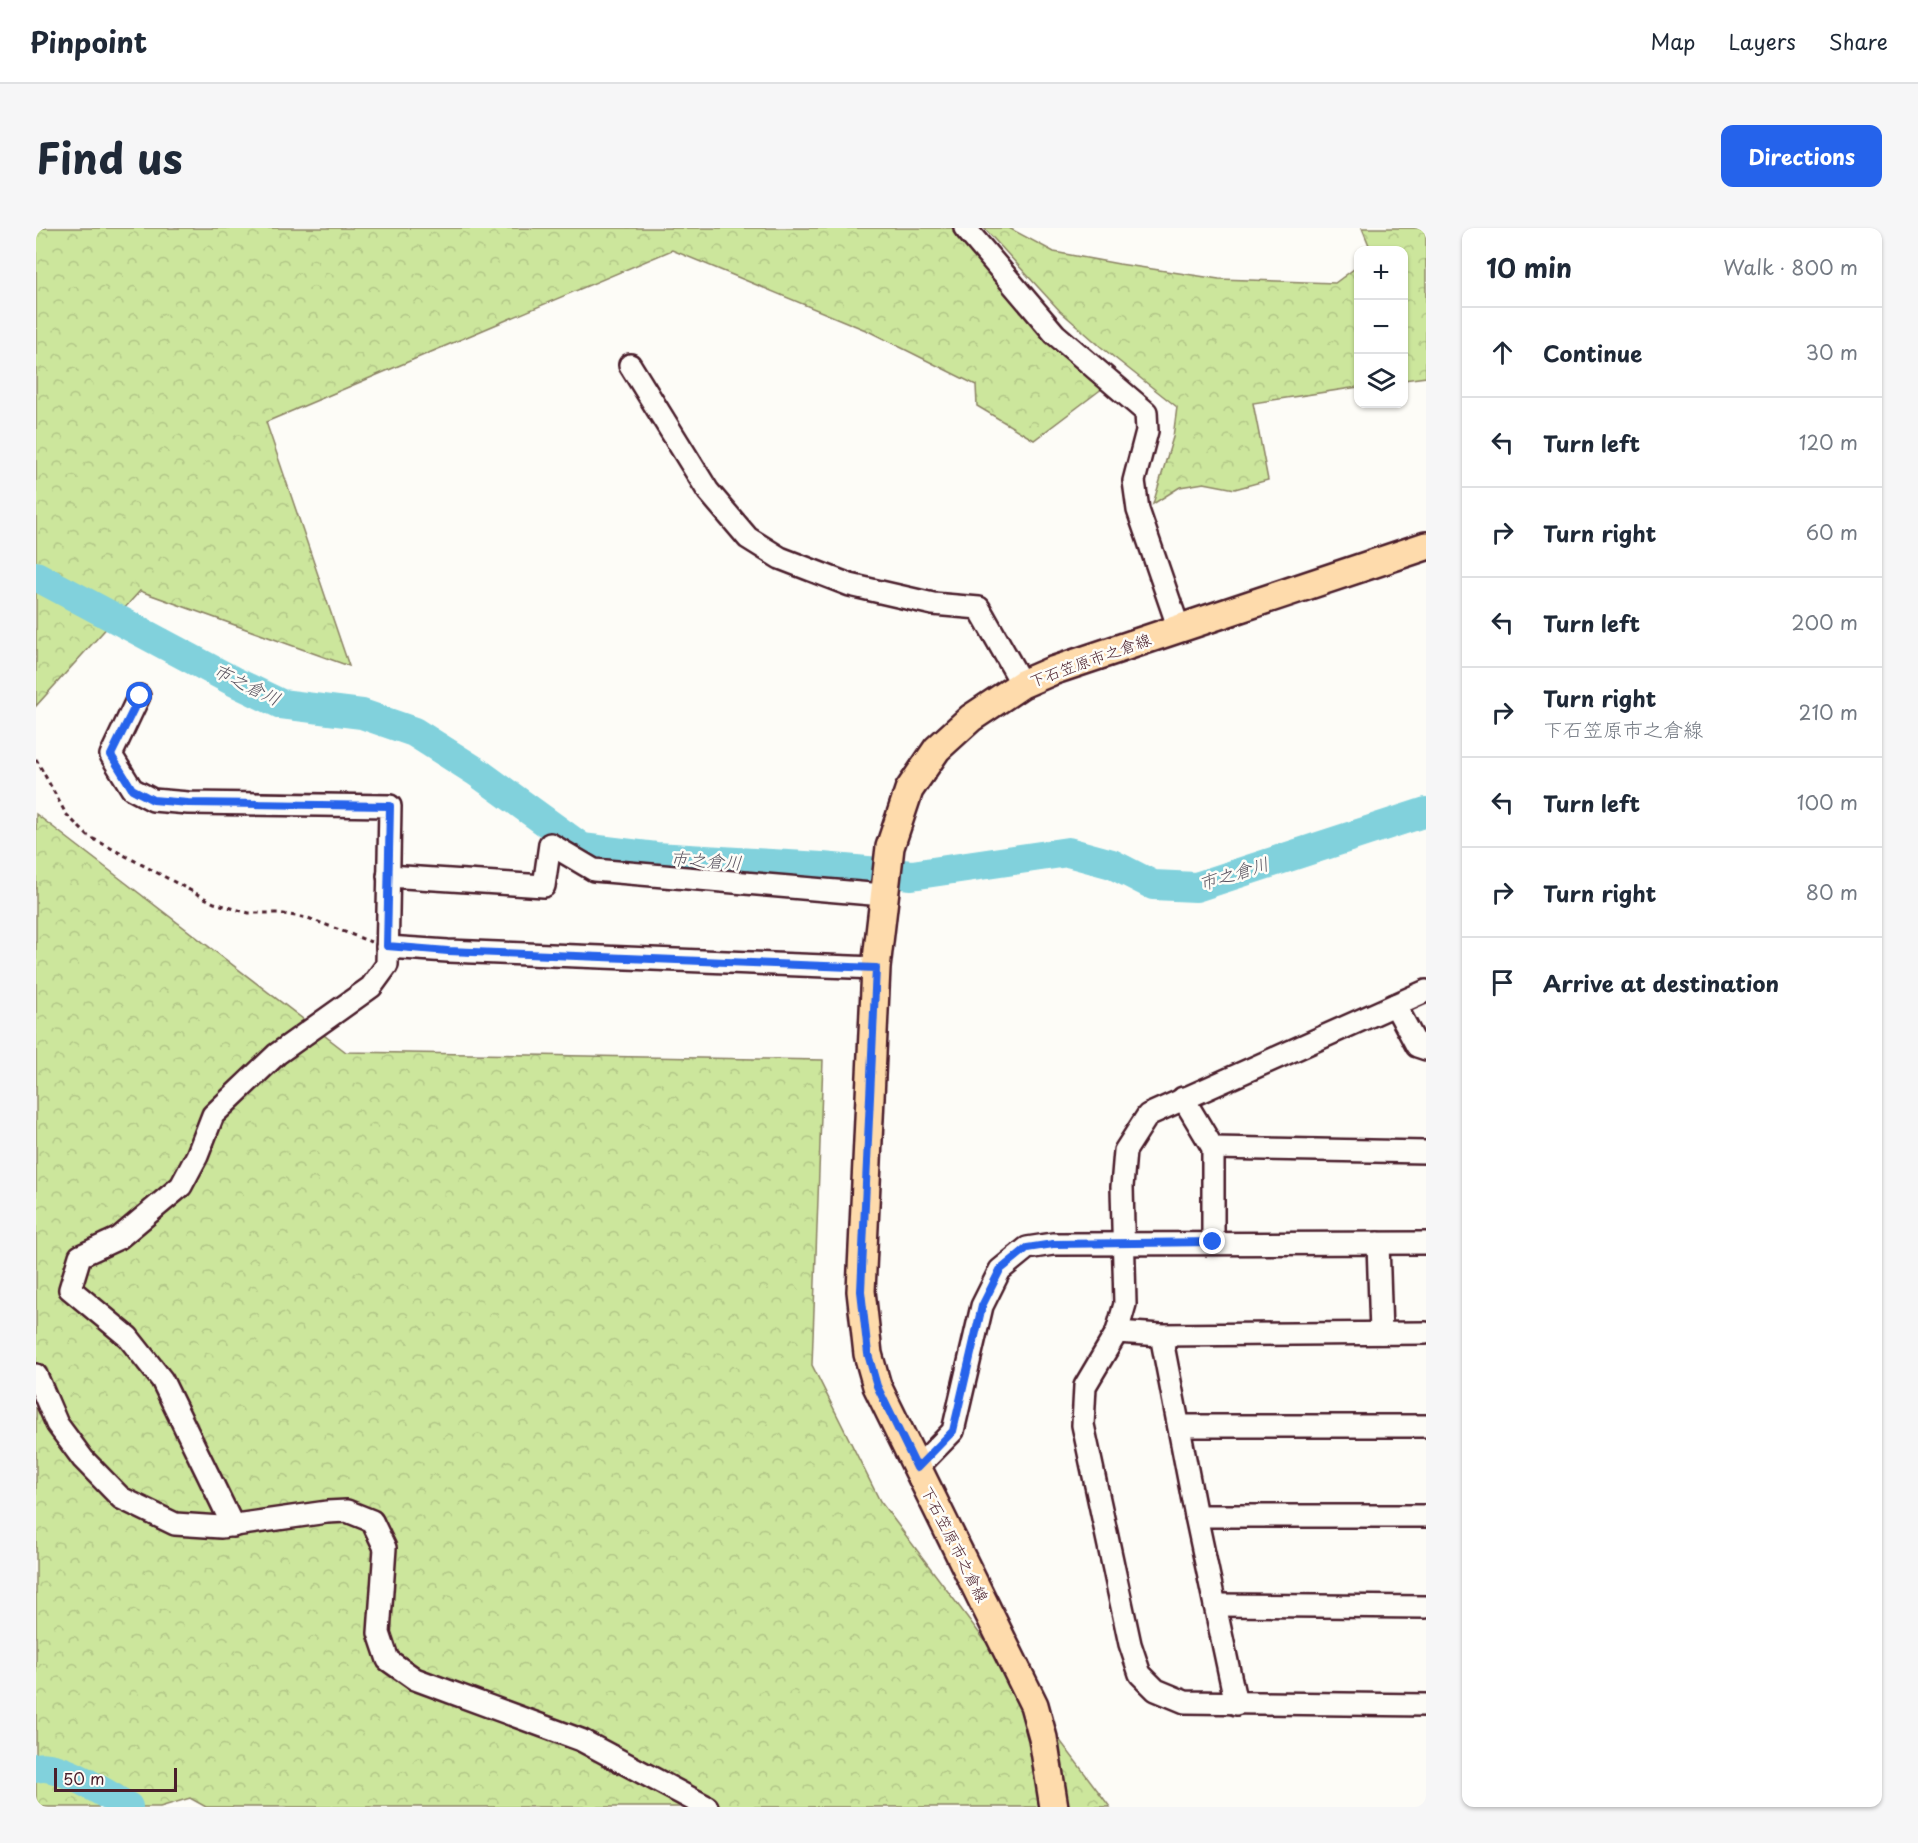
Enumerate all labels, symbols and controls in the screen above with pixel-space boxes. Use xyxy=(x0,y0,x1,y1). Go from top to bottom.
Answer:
text: Pinpoint xyxy=(30,20,147,63)
text: Map xyxy=(1651,25,1695,57)
text: Layers xyxy=(1728,25,1796,57)
text: Share xyxy=(1829,25,1888,57)
text: Find us xyxy=(36,125,183,188)
button: Directions xyxy=(1721,125,1882,187)
map controls xyxy=(1354,246,1408,408)
button: + xyxy=(1354,246,1408,300)
text: 10 min xyxy=(1486,248,1572,287)
text: Walk · 800 m xyxy=(1723,252,1858,282)
button: − xyxy=(1354,300,1408,354)
icon: ahead xyxy=(1486,336,1519,369)
text: Continue xyxy=(1543,336,1642,369)
text: 30 m xyxy=(1805,337,1858,367)
button: layers xyxy=(1354,354,1408,408)
icon: left xyxy=(1486,426,1519,459)
text: Turn left xyxy=(1543,426,1640,459)
text: 120 m xyxy=(1799,427,1858,457)
icon: right xyxy=(1486,516,1519,549)
text: Turn right xyxy=(1543,516,1656,549)
text: 60 m xyxy=(1806,517,1858,547)
icon: left xyxy=(1486,606,1519,639)
text: Turn left xyxy=(1543,606,1640,639)
text: 200 m xyxy=(1791,607,1858,637)
street label: 下石笠原市之倉線 xyxy=(1025,626,1154,692)
water label: 市之倉川 xyxy=(209,656,286,712)
text: Turn right xyxy=(1543,681,1656,714)
route start xyxy=(126,682,152,708)
icon: right xyxy=(1486,696,1519,729)
text: 210 m xyxy=(1799,697,1858,727)
text: 下石笠原市之倉線 xyxy=(1543,714,1703,744)
icon: left xyxy=(1486,786,1519,819)
text: Turn left xyxy=(1543,786,1640,819)
text: 100 m xyxy=(1797,787,1858,817)
water label: 市之倉川 xyxy=(669,844,743,875)
water label: 市之倉川 xyxy=(1195,849,1272,896)
icon: right xyxy=(1486,876,1519,909)
text: Turn right xyxy=(1543,876,1656,909)
text: 80 m xyxy=(1806,877,1858,907)
icon: arrive xyxy=(1486,966,1519,999)
text: Arrive at destination xyxy=(1543,966,1779,999)
route end xyxy=(1199,1228,1225,1254)
street label: 下石笠原市之倉線 xyxy=(916,1481,996,1606)
scale bar xyxy=(54,1765,177,1792)
text: 50 m xyxy=(63,1766,104,1790)

